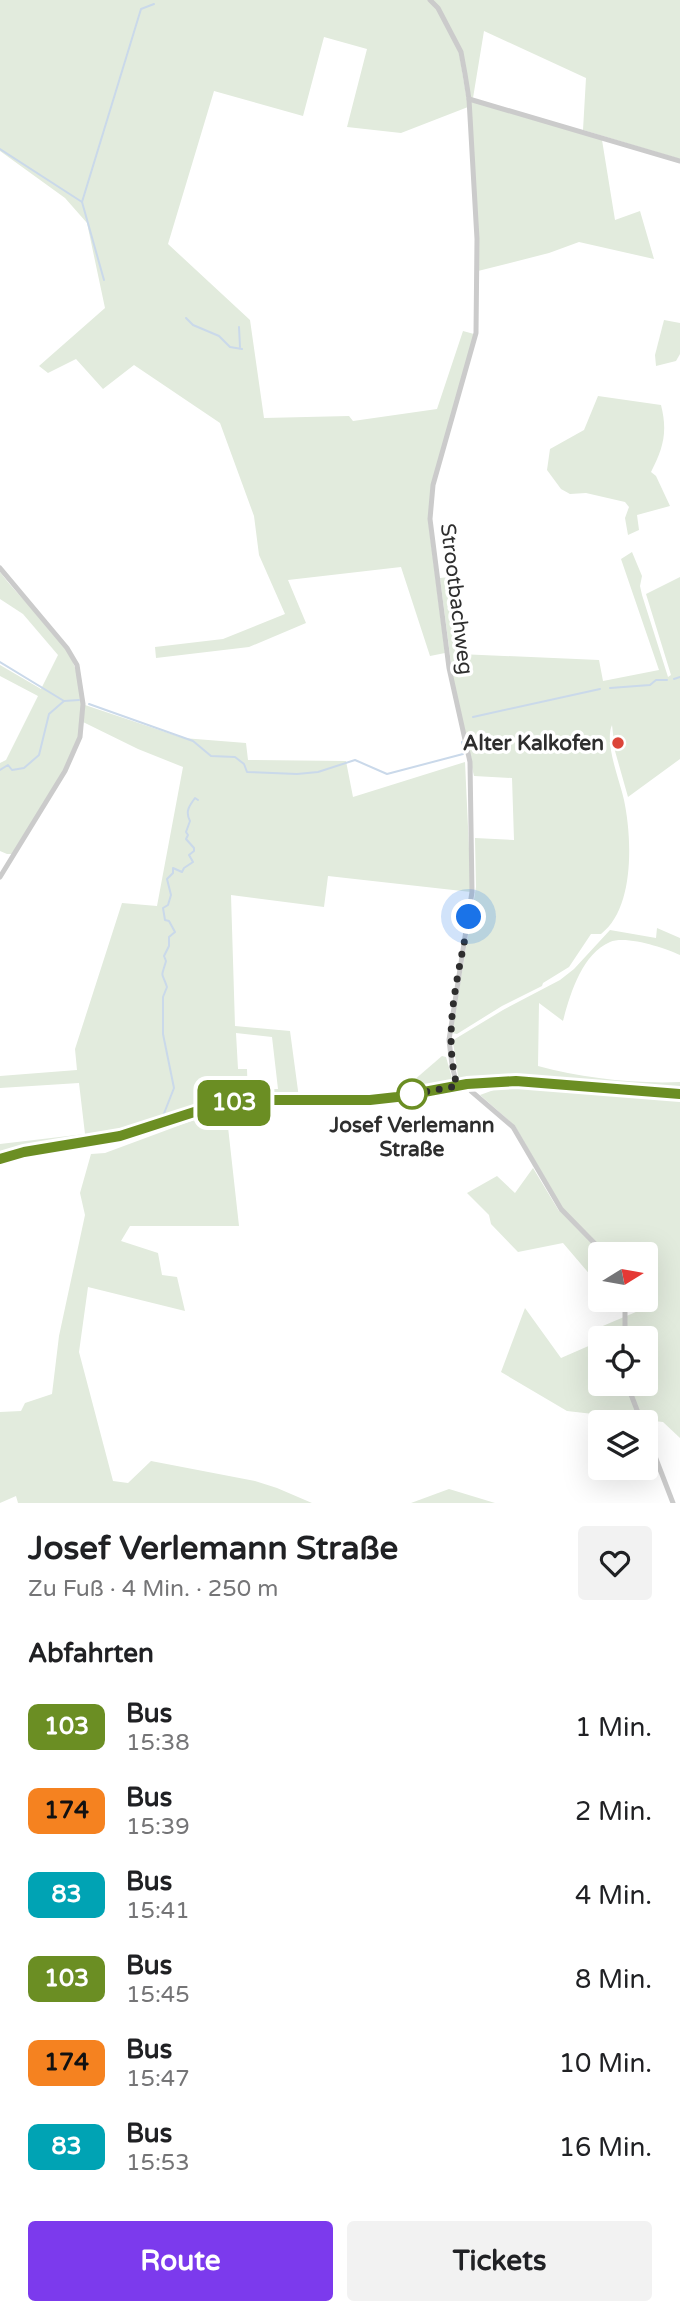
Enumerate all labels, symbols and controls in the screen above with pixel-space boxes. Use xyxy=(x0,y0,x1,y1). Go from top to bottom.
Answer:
street label: Strootbachweg xyxy=(435,522,478,676)
place label: Alter Kalkofen xyxy=(463,731,604,756)
marker: Alter Kalkofen xyxy=(610,735,626,751)
your location xyxy=(451,899,486,934)
marker: Josef Verlemann Straße xyxy=(397,1079,427,1109)
line badge: 103 xyxy=(194,1080,274,1126)
text: 103 xyxy=(211,1088,257,1117)
place label: Josef Verlemann Straße xyxy=(328,1113,495,1162)
north arrow xyxy=(588,1242,658,1312)
map controls xyxy=(588,1242,658,1480)
button: locate xyxy=(588,1326,658,1396)
button: layers xyxy=(588,1410,658,1480)
button: heart xyxy=(578,1526,652,1600)
text: Josef Verlemann Straße xyxy=(28,1529,398,1568)
text: Zu Fuß · 4 Min. · 250 m xyxy=(28,1575,278,1603)
text: Abfahrten xyxy=(28,1638,154,1669)
text: Bus xyxy=(126,1698,172,1729)
text: 103 xyxy=(44,1712,89,1741)
text: 1 Min. xyxy=(575,1712,652,1743)
text: 15:38 xyxy=(126,1729,190,1757)
text: Bus xyxy=(126,1782,172,1813)
text: 174 xyxy=(44,1796,89,1825)
text: 2 Min. xyxy=(575,1796,652,1827)
text: 15:39 xyxy=(126,1813,190,1841)
text: Bus xyxy=(126,1866,172,1897)
text: 83 xyxy=(51,1880,82,1909)
text: 4 Min. xyxy=(575,1880,652,1911)
text: 15:41 xyxy=(126,1897,190,1925)
text: Bus xyxy=(126,1950,172,1981)
text: 103 xyxy=(44,1964,89,1993)
text: 8 Min. xyxy=(575,1964,652,1995)
text: 15:45 xyxy=(126,1981,190,2009)
text: Bus xyxy=(126,2034,172,2065)
text: 174 xyxy=(44,2048,89,2077)
text: 10 Min. xyxy=(559,2048,652,2079)
text: 15:47 xyxy=(126,2065,190,2093)
text: Bus xyxy=(126,2118,172,2149)
text: 83 xyxy=(51,2132,82,2161)
text: 16 Min. xyxy=(559,2132,652,2163)
text: 15:53 xyxy=(126,2149,190,2177)
button: Route xyxy=(28,2221,333,2301)
button: Tickets xyxy=(347,2221,652,2301)

